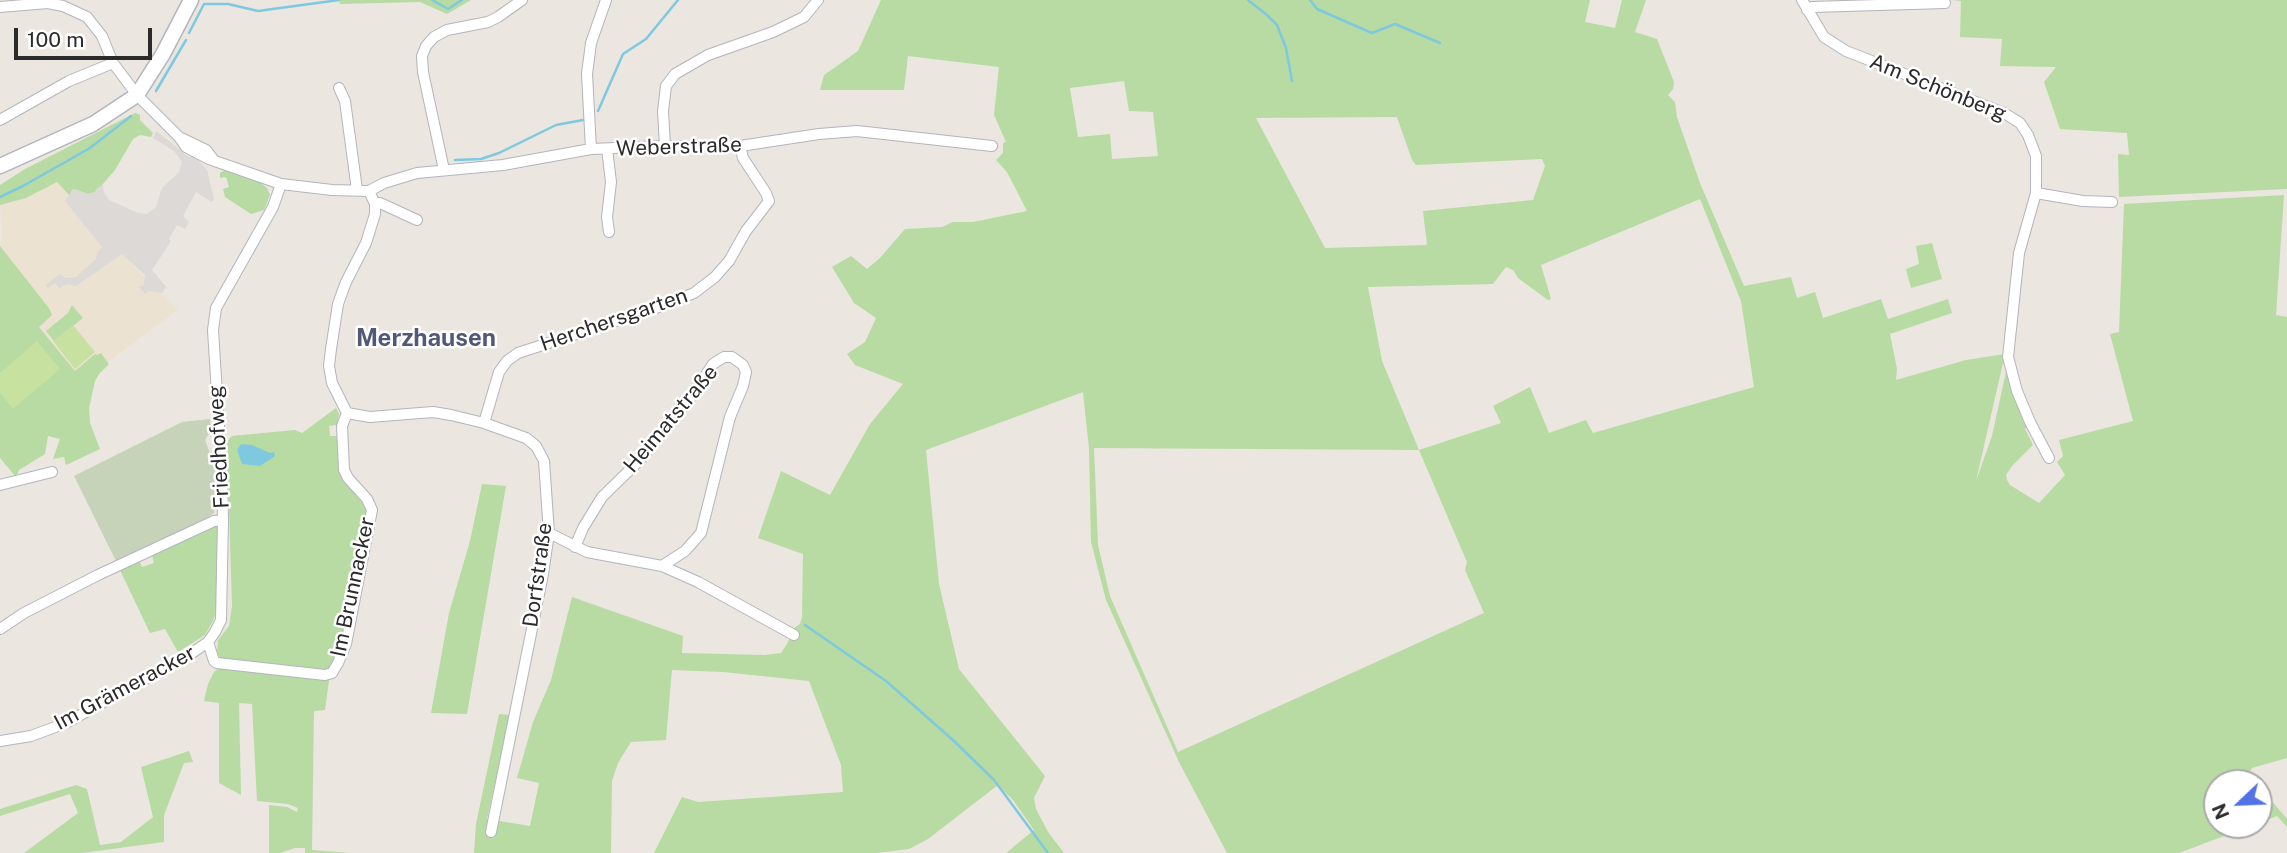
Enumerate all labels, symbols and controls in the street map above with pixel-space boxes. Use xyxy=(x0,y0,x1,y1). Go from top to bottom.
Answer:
scale bar xyxy=(18,14,156,58)
text: 100 m xyxy=(27,27,84,52)
street label: Am Schönberg xyxy=(1866,49,2010,127)
street label: Weberstraße xyxy=(616,132,742,162)
street label: Herchersgarten xyxy=(537,283,691,357)
district label: Merzhausen xyxy=(356,325,496,353)
street label: Heimatstraße xyxy=(619,360,723,478)
street label: Friedhofweg xyxy=(203,385,235,509)
street label: Im Brunnacker xyxy=(326,515,380,659)
street label: Dorfstraße xyxy=(518,521,558,629)
street label: Im Grämeracker xyxy=(50,640,200,736)
north arrow xyxy=(2203,769,2273,839)
text: N xyxy=(2207,800,2234,823)

